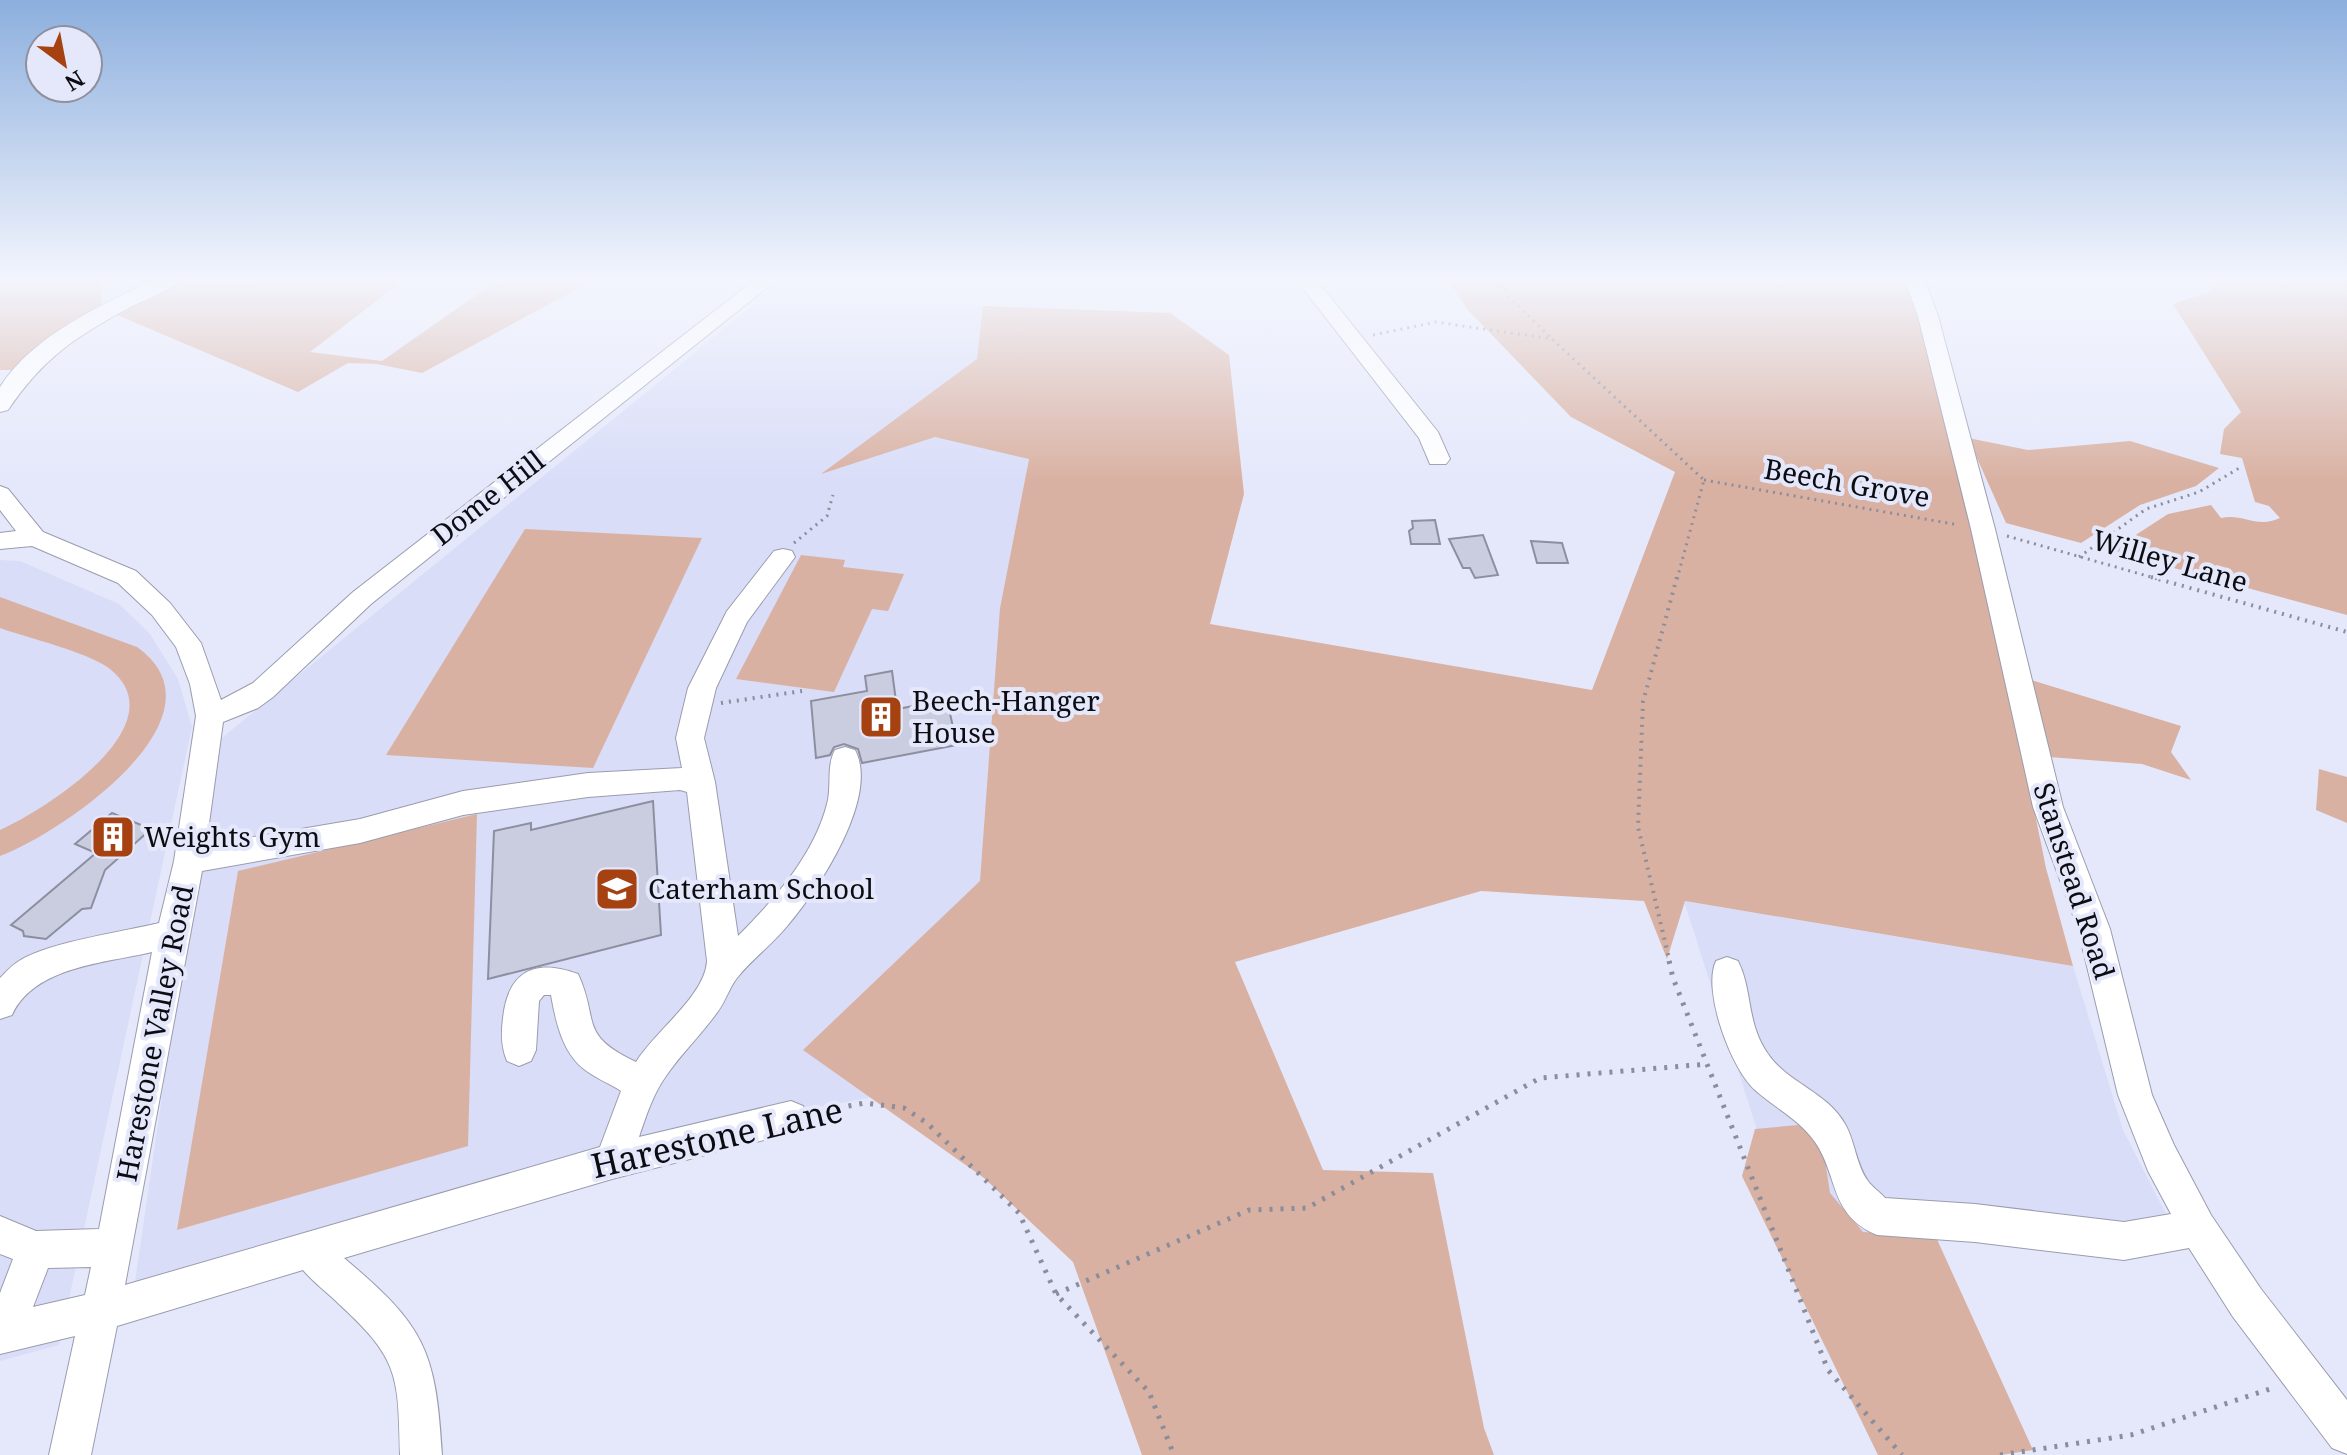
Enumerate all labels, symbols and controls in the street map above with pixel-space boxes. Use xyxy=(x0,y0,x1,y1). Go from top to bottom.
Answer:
north arrow xyxy=(24,24,104,104)
text: N xyxy=(60,64,90,99)
street label: Dome Hill xyxy=(423,441,552,553)
street label: Beech Grove xyxy=(1761,449,1933,515)
street label: Willey Lane xyxy=(2088,520,2252,600)
place label: Beech-Hanger House xyxy=(912,681,1100,751)
building icon: Beech-Hanger House xyxy=(857,693,905,741)
street label: Stanstead Road xyxy=(2025,778,2125,984)
building icon: Weights Gym xyxy=(89,813,137,861)
place label: Weights Gym xyxy=(144,817,320,855)
school or university icon: Caterham School xyxy=(593,865,641,913)
place label: Caterham School xyxy=(648,869,874,907)
street label: Harestone Valley Road xyxy=(107,881,201,1184)
street label: Harestone Lane xyxy=(587,1086,847,1188)

